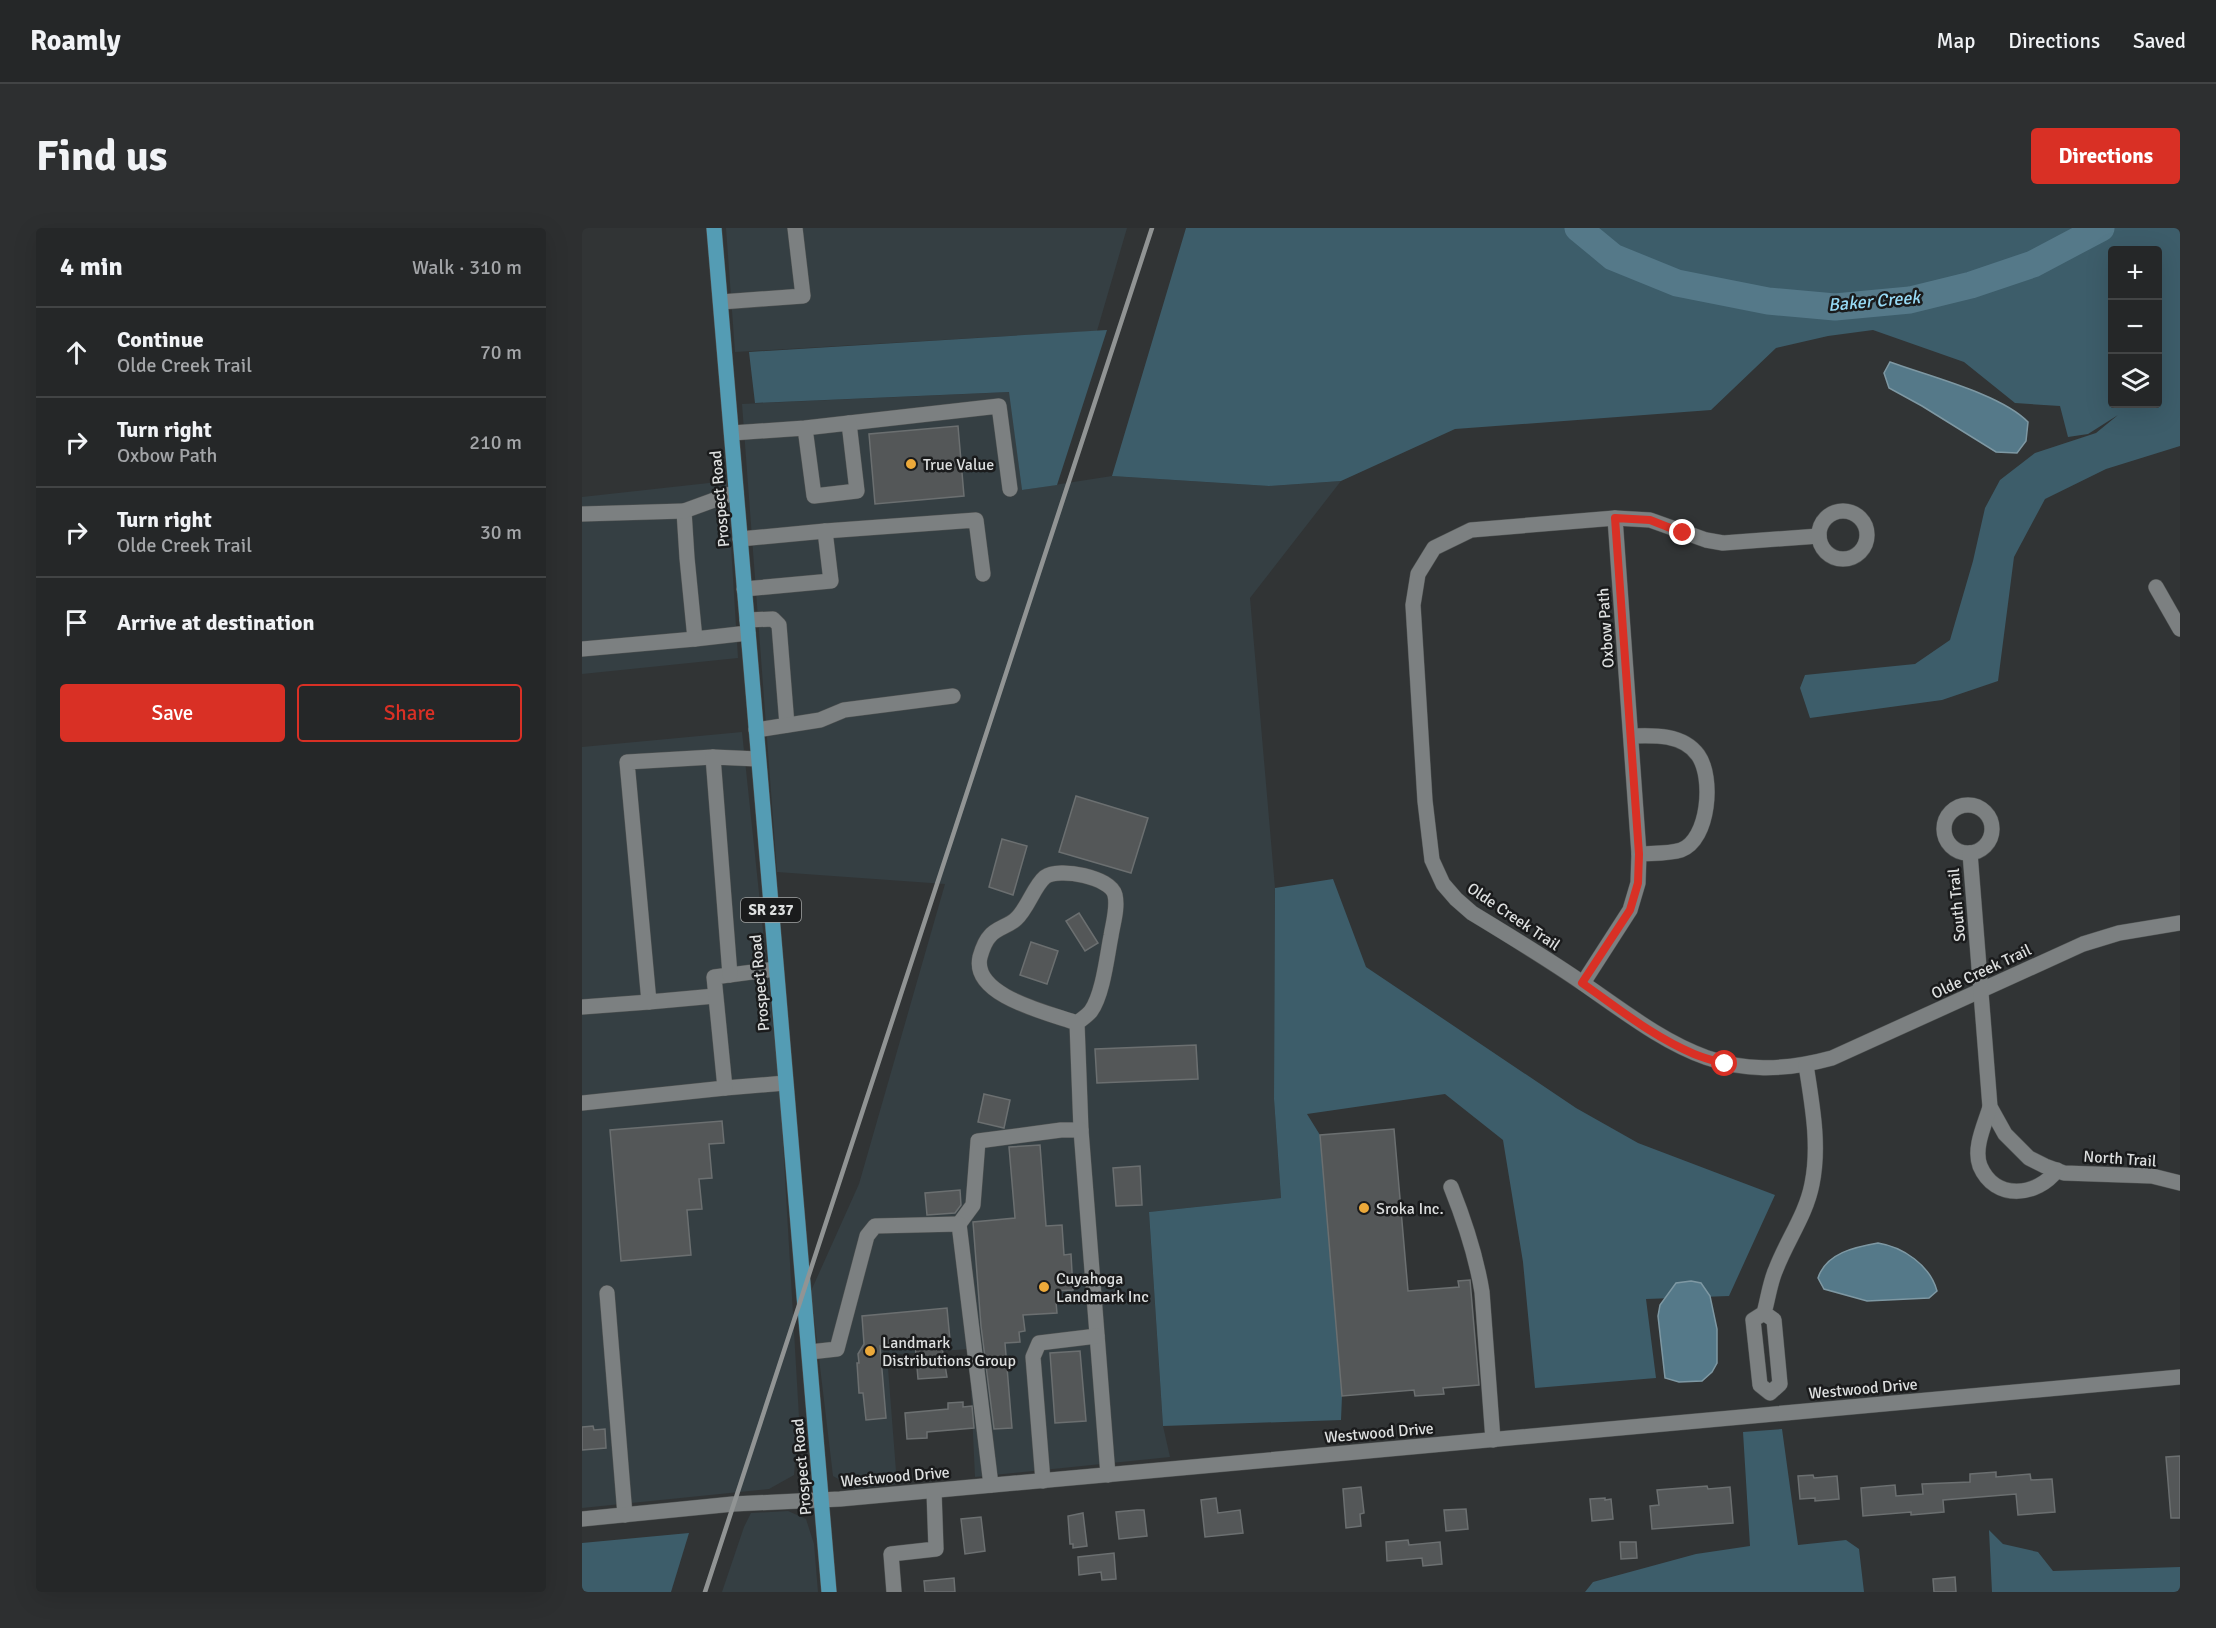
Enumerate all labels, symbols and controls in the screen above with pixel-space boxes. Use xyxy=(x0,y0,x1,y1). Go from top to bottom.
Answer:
text: Roamly xyxy=(30,24,121,58)
text: Map xyxy=(1937,28,1975,54)
text: Directions xyxy=(2008,28,2100,54)
text: Saved xyxy=(2133,28,2186,54)
button: Directions xyxy=(2031,128,2180,184)
text: Find us xyxy=(36,131,167,182)
map controls xyxy=(2108,246,2162,408)
button: + xyxy=(2108,246,2162,300)
text: 4 min xyxy=(60,251,123,283)
text: Walk · 310 m xyxy=(412,255,522,280)
water label: Baker Creek xyxy=(1827,286,1923,316)
button: − xyxy=(2108,300,2162,354)
text: Continue xyxy=(117,326,204,353)
icon: ahead xyxy=(60,336,93,369)
text: 70 m xyxy=(480,340,522,365)
text: Olde Creek Trail xyxy=(117,353,252,378)
button: layers xyxy=(2108,354,2162,408)
text: Turn right xyxy=(117,416,212,443)
icon: right xyxy=(60,426,93,459)
text: 210 m xyxy=(469,430,522,455)
text: Oxbow Path xyxy=(117,443,217,468)
street label: Prospect Road xyxy=(706,450,734,548)
place label: True Value xyxy=(923,455,994,475)
marker: True Value xyxy=(904,457,918,471)
text: Turn right xyxy=(117,506,212,533)
icon: right xyxy=(60,516,93,549)
route end xyxy=(1669,519,1695,545)
text: 30 m xyxy=(480,520,522,545)
text: Olde Creek Trail xyxy=(117,533,252,558)
street label: Oxbow Path xyxy=(1593,587,1619,669)
icon: arrive xyxy=(60,606,93,639)
text: Arrive at destination xyxy=(117,609,314,636)
button: Save xyxy=(60,684,285,742)
button: Share xyxy=(297,684,522,742)
street label: South Trail xyxy=(1944,867,1970,943)
street label: Olde Creek Trail xyxy=(1463,878,1564,955)
road number: SR 237 xyxy=(741,898,801,922)
street label: Prospect Road xyxy=(746,934,774,1032)
street label: Olde Creek Trail xyxy=(1928,940,2035,1004)
route start xyxy=(1711,1050,1737,1076)
street label: North Trail xyxy=(2083,1146,2157,1172)
place label: Sroka Inc. xyxy=(1376,1199,1444,1219)
marker: Sroka Inc. xyxy=(1357,1201,1371,1215)
place label: Cuyahoga Landmark Inc xyxy=(1056,1269,1149,1307)
marker: Cuyahoga Landmark Inc xyxy=(1037,1280,1051,1294)
place label: Landmark Distributions Group xyxy=(882,1333,1016,1371)
marker: Landmark Distributions Group xyxy=(863,1344,877,1358)
street label: Westwood Drive xyxy=(1808,1374,1918,1404)
street label: Prospect Road xyxy=(788,1418,816,1516)
street label: Westwood Drive xyxy=(1324,1418,1434,1448)
street label: Westwood Drive xyxy=(840,1462,950,1492)

